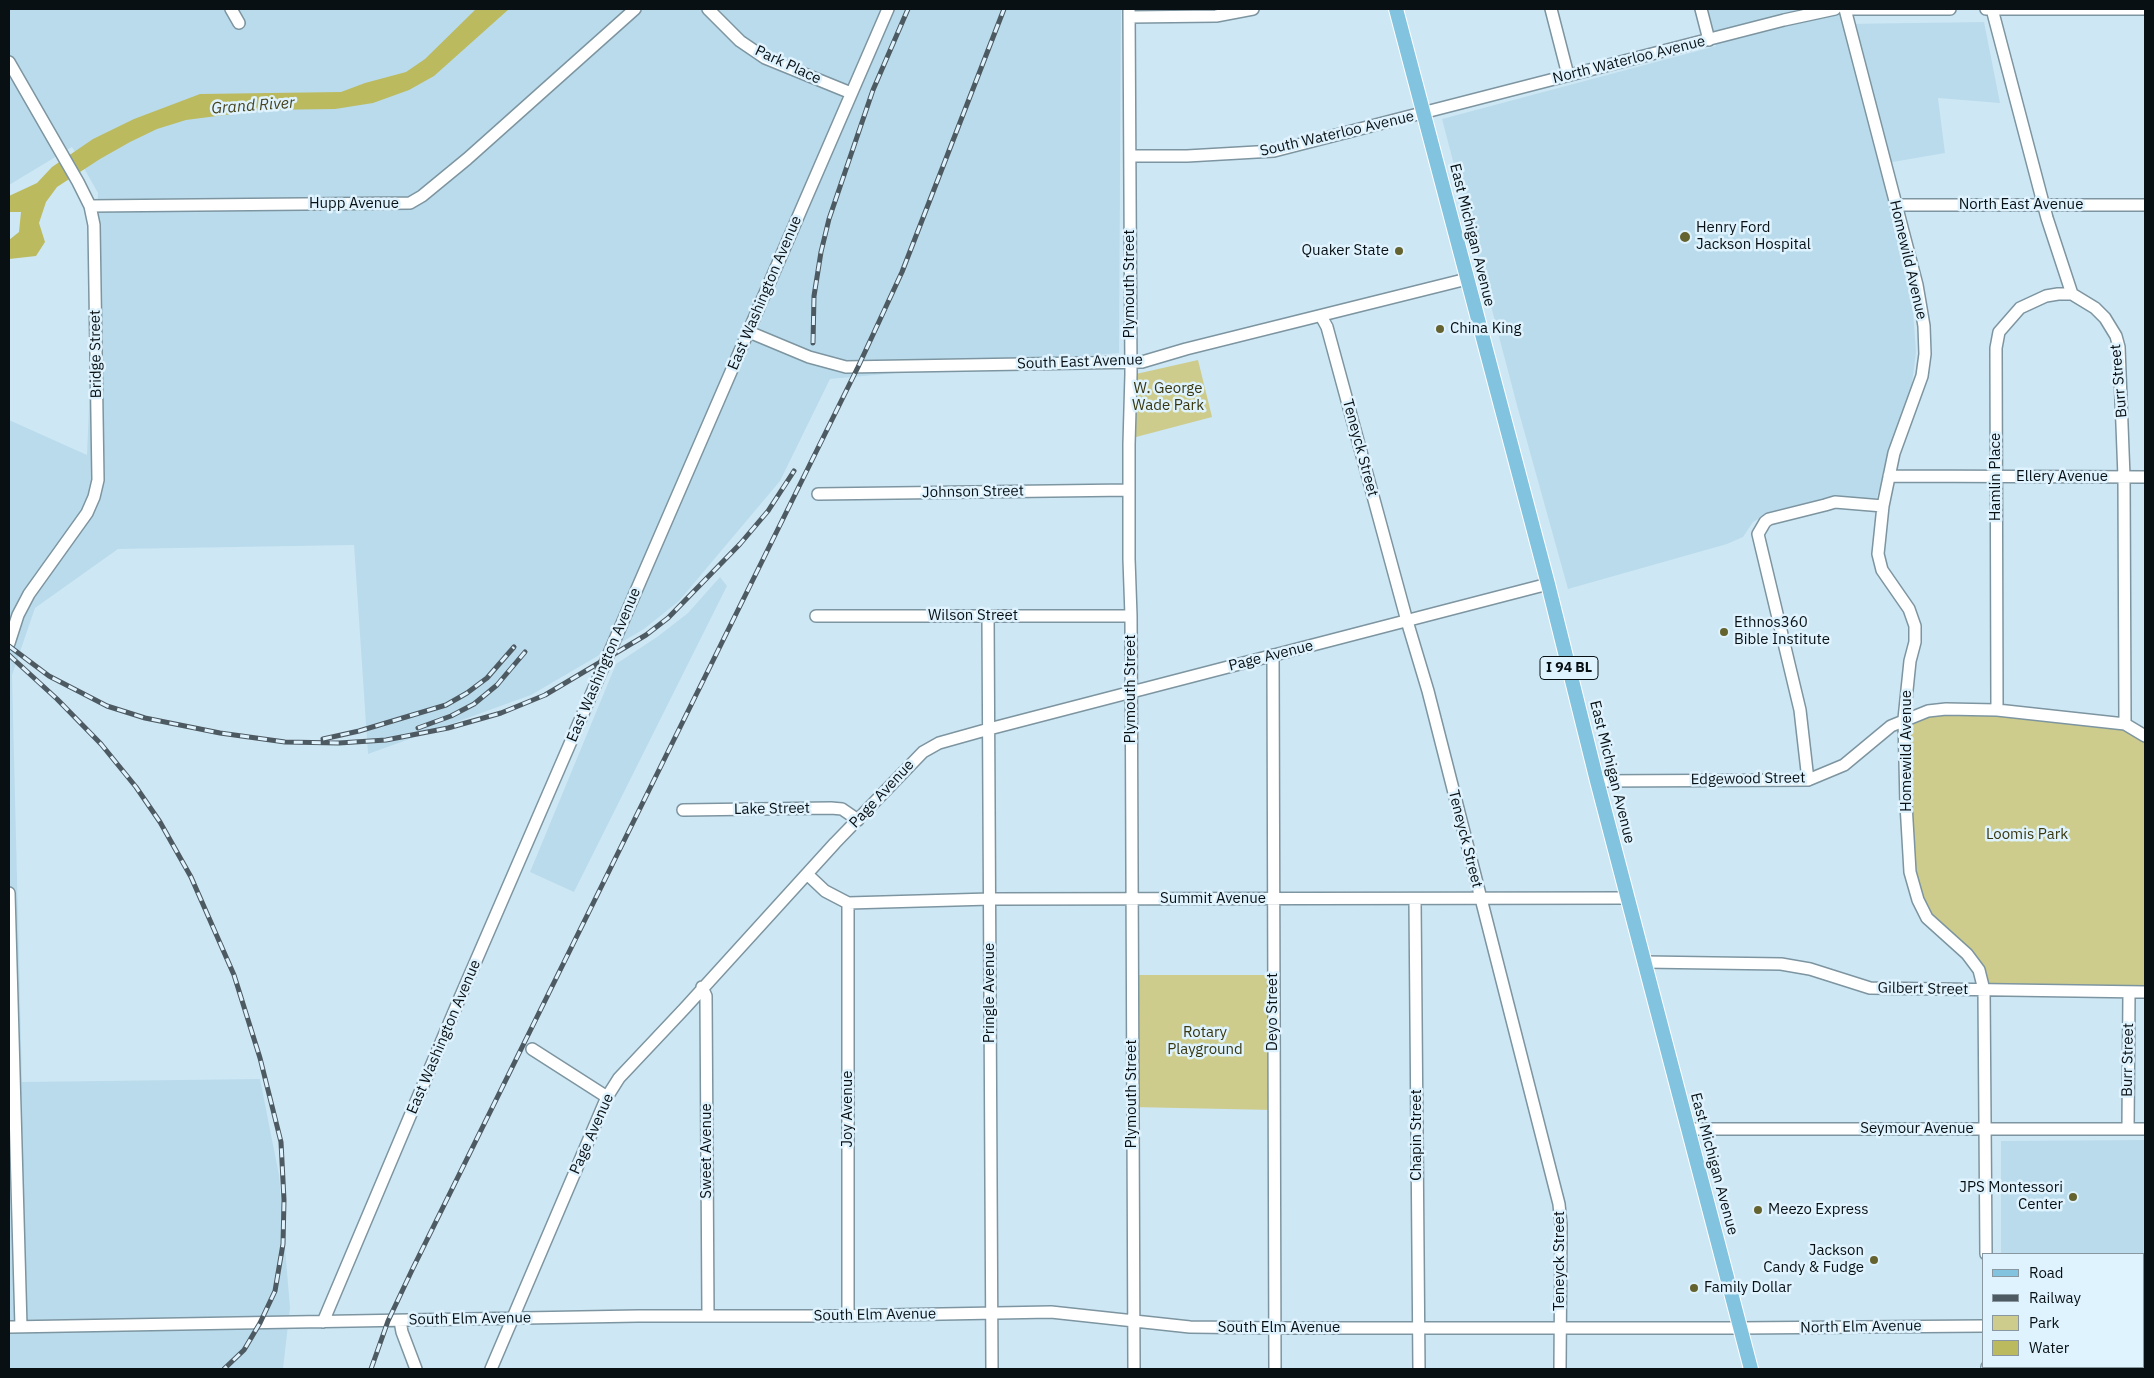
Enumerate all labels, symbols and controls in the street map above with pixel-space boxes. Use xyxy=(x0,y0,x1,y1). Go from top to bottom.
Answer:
street label: North Waterloo Avenue xyxy=(1551,32,1707,88)
street label: Park Place xyxy=(752,42,824,88)
water label: Grand River xyxy=(211,94,295,118)
street label: South Waterloo Avenue xyxy=(1258,108,1416,160)
street label: East Michigan Avenue xyxy=(1446,162,1498,308)
street label: Hupp Avenue xyxy=(309,195,399,213)
street label: North East Avenue xyxy=(1959,196,2083,214)
street label: Homewild Avenue xyxy=(1886,199,1930,321)
street label: East Washington Avenue xyxy=(724,213,806,373)
place label: Henry Ford Jackson Hospital xyxy=(1696,219,1811,254)
street label: Plymouth Street xyxy=(1121,230,1139,338)
marker: Henry Ford Jackson Hospital xyxy=(1678,230,1692,244)
place label: Quaker State xyxy=(1301,242,1389,260)
marker: Quaker State xyxy=(1393,245,1405,257)
street label: Bridge Street xyxy=(86,310,106,398)
place label: China King xyxy=(1450,320,1521,338)
marker: China King xyxy=(1434,323,1446,335)
street label: Burr Street xyxy=(2107,343,2131,419)
street label: South East Avenue xyxy=(1017,351,1143,373)
park label: W. George Wade Park xyxy=(1132,380,1204,415)
street label: Teneyck Street xyxy=(1338,397,1382,499)
street label: Hamlin Place xyxy=(1987,433,2005,521)
street label: Ellery Avenue xyxy=(2016,468,2108,486)
street label: Johnson Street xyxy=(922,482,1024,502)
street label: East Washington Avenue xyxy=(563,585,645,745)
street label: Wilson Street xyxy=(928,607,1018,625)
place label: Ethnos360 Bible Institute xyxy=(1734,614,1830,649)
marker: Ethnos360 Bible Institute xyxy=(1718,626,1730,638)
street label: Plymouth Street xyxy=(1122,635,1140,743)
street label: Page Avenue xyxy=(1227,637,1315,675)
road number: I 94 BL xyxy=(1540,656,1598,680)
street label: Homewild Avenue xyxy=(1898,690,1916,812)
street label: East Michigan Avenue xyxy=(1586,699,1638,845)
street label: Page Avenue xyxy=(846,756,918,832)
street label: Edgewood Street xyxy=(1690,769,1806,789)
street label: Teneyck Street xyxy=(1444,788,1486,890)
street label: Lake Street xyxy=(734,799,810,819)
park label: Loomis Park xyxy=(1986,826,2068,844)
street label: Summit Avenue xyxy=(1160,890,1266,908)
street label: Pringle Avenue xyxy=(981,943,999,1043)
street label: East Washington Avenue xyxy=(403,957,485,1117)
street label: Deyo Street xyxy=(1264,973,1282,1051)
street label: Gilbert Street xyxy=(1877,979,1969,999)
street label: Burr Street xyxy=(2118,1023,2138,1097)
park label: Rotary Playground xyxy=(1167,1024,1243,1059)
street label: Plymouth Street xyxy=(1123,1040,1141,1148)
street label: Joy Avenue xyxy=(839,1070,857,1148)
street label: Chapin Street xyxy=(1408,1089,1426,1181)
street label: Page Avenue xyxy=(566,1091,618,1177)
street label: East Michigan Avenue xyxy=(1686,1091,1742,1237)
street label: Sweet Avenue xyxy=(698,1103,716,1199)
street label: Seymour Avenue xyxy=(1860,1120,1974,1138)
place label: JPS Montessori Center xyxy=(1959,1179,2063,1214)
marker: JPS Montessori Center xyxy=(2067,1191,2079,1203)
place label: Meezo Express xyxy=(1768,1201,1869,1219)
marker: Meezo Express xyxy=(1752,1204,1764,1216)
street label: Teneyck Street xyxy=(1551,1211,1569,1311)
place label: Jackson Candy & Fudge xyxy=(1763,1242,1864,1277)
legend xyxy=(1982,1253,2144,1368)
marker: Jackson Candy & Fudge xyxy=(1868,1254,1880,1266)
text: Road xyxy=(2029,1263,2064,1282)
place label: Family Dollar xyxy=(1704,1279,1792,1297)
marker: Family Dollar xyxy=(1688,1282,1700,1294)
text: Railway xyxy=(2029,1288,2081,1307)
street label: South Elm Avenue xyxy=(814,1305,936,1325)
street label: South Elm Avenue xyxy=(409,1309,531,1329)
text: Park xyxy=(2029,1313,2059,1332)
street label: North Elm Avenue xyxy=(1800,1317,1922,1337)
street label: South Elm Avenue xyxy=(1218,1319,1340,1337)
text: Water xyxy=(2029,1338,2069,1357)

